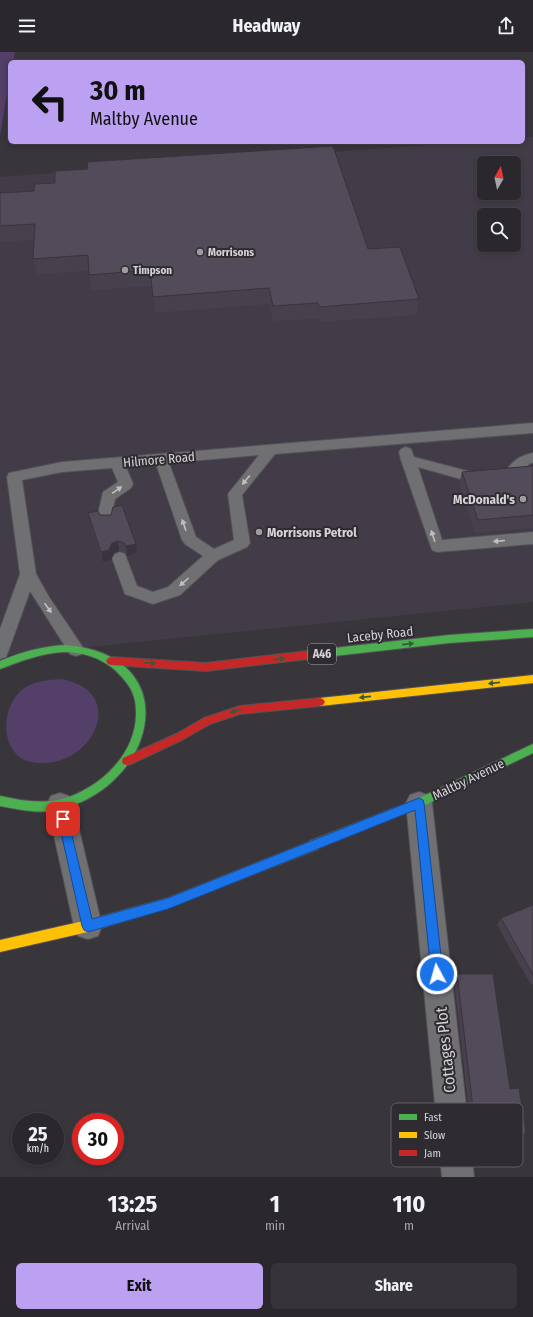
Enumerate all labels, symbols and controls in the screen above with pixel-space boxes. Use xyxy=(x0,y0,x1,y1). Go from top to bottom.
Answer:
icon: menu xyxy=(16,15,38,37)
text: Headway xyxy=(233,15,300,37)
icon: share xyxy=(495,15,517,37)
text: 30 m xyxy=(90,74,146,107)
icon: left xyxy=(24,76,76,128)
text: Maltby Avenue xyxy=(90,108,198,130)
north arrow xyxy=(477,156,521,200)
map controls xyxy=(477,156,521,252)
button: search xyxy=(477,208,521,252)
place label: Morrisons xyxy=(208,246,254,259)
marker: Morrisons xyxy=(195,247,205,257)
place label: Timpson xyxy=(133,264,172,277)
marker: Timpson xyxy=(120,265,130,275)
street label: Hilmore Road xyxy=(123,449,196,470)
one-way arrow xyxy=(242,474,251,485)
one-way arrow xyxy=(112,486,122,494)
place label: McDonald's xyxy=(453,492,515,507)
marker: McDonald's xyxy=(518,494,528,504)
one-way arrow xyxy=(181,518,187,530)
place label: Morrisons Petrol xyxy=(267,525,357,540)
marker: Morrisons Petrol xyxy=(254,527,264,537)
one-way arrow xyxy=(430,529,436,541)
one-way arrow xyxy=(493,538,505,544)
one-way arrow xyxy=(179,577,189,587)
one-way arrow xyxy=(44,602,52,613)
street label: Laceby Road xyxy=(346,624,414,645)
one-way arrow xyxy=(402,641,414,647)
road number: A46 xyxy=(308,644,336,664)
one-way arrow xyxy=(273,655,285,662)
one-way arrow xyxy=(144,660,156,667)
one-way arrow xyxy=(488,680,500,686)
one-way arrow xyxy=(359,693,371,700)
one-way arrow xyxy=(230,709,242,715)
street label: Maltby Avenue xyxy=(430,756,507,803)
pin xyxy=(46,802,80,836)
icon: arrive xyxy=(52,808,74,830)
position arrow xyxy=(416,953,458,995)
street label: Cottages Plot xyxy=(431,1005,459,1094)
legend xyxy=(391,1103,523,1167)
text: Fast xyxy=(424,1111,442,1124)
speed limit sign: 30 xyxy=(72,1113,124,1165)
text: 25 xyxy=(28,1122,48,1146)
text: Slow xyxy=(424,1129,445,1142)
text: km/h xyxy=(27,1143,49,1155)
text: Jam xyxy=(424,1147,441,1160)
text: 13:25 xyxy=(107,1190,157,1218)
text: 1 xyxy=(270,1190,280,1218)
text: 110 xyxy=(392,1190,425,1218)
text: Arrival xyxy=(115,1218,150,1233)
text: min xyxy=(265,1218,285,1233)
text: m xyxy=(404,1218,414,1233)
button: Exit xyxy=(16,1263,263,1309)
button: Share xyxy=(271,1263,517,1309)

